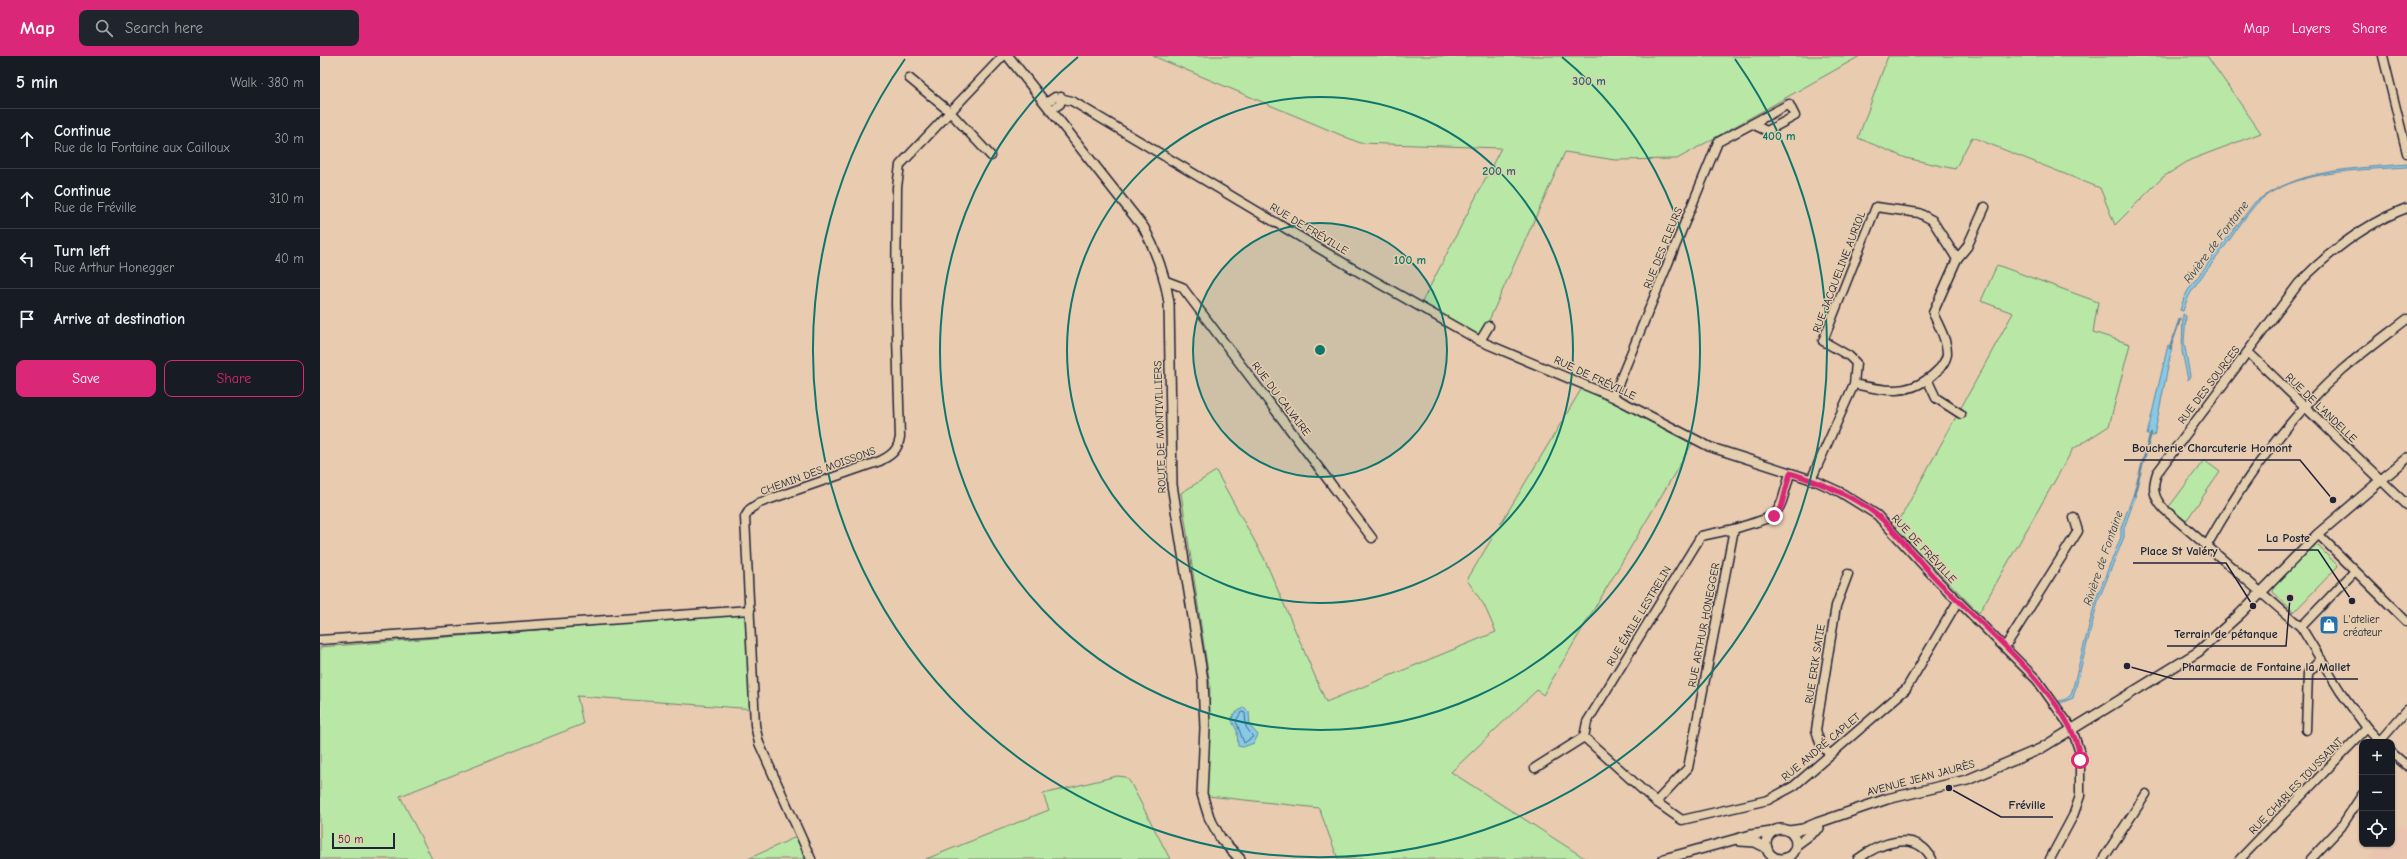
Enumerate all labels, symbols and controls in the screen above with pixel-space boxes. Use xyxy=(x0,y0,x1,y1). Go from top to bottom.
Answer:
search box xyxy=(79,10,359,46)
text: Map xyxy=(20,17,55,39)
icon: search xyxy=(93,17,115,39)
text: Search here xyxy=(125,19,203,37)
text: Map xyxy=(2243,20,2270,37)
text: Layers xyxy=(2292,20,2330,37)
text: Share xyxy=(2352,20,2387,37)
text: 5 min xyxy=(16,73,58,92)
text: 300 m xyxy=(1572,74,1606,88)
text: Walk · 380 m xyxy=(231,75,304,90)
text: Continue xyxy=(54,122,111,140)
icon: ahead xyxy=(16,128,38,150)
text: 400 m xyxy=(1762,129,1796,143)
text: 30 m xyxy=(274,131,304,146)
text: Rue de la Fontaine aux Cailloux xyxy=(54,140,230,155)
text: 200 m xyxy=(1482,164,1516,178)
text: Continue xyxy=(54,182,111,200)
icon: ahead xyxy=(16,188,38,210)
text: 310 m xyxy=(269,191,304,206)
water label: Rivière de Fontaine xyxy=(2181,198,2251,286)
text: Rue de Fréville xyxy=(54,200,136,215)
street label: RUE DE FRÉVILLE xyxy=(1267,200,1351,258)
street label: RUE DES FLEURS xyxy=(1641,205,1685,291)
street label: RUE JACQUELINE AURIOL xyxy=(1810,209,1868,335)
text: Turn left xyxy=(54,242,110,260)
icon: left xyxy=(16,248,38,270)
text: 40 m xyxy=(275,251,304,266)
text: 100 m xyxy=(1394,253,1426,267)
text: Rue Arthur Honegger xyxy=(54,260,174,275)
icon: arrive xyxy=(16,308,38,330)
text: Arrive at destination xyxy=(54,310,185,328)
centre of rings xyxy=(1313,343,1327,357)
street label: RUE DES SOURCES xyxy=(2175,343,2243,427)
street label: RUE DE FRÉVILLE xyxy=(1552,352,1639,403)
street label: RUE DU CALVAIRE xyxy=(1249,359,1313,439)
button: Save xyxy=(16,360,156,397)
button: Share xyxy=(164,360,304,397)
street label: ROUTE DE MONTIVILLIERS xyxy=(1151,360,1169,494)
street label: RUE DE L'ANDELLE xyxy=(2283,371,2360,446)
callout: Boucherie Charcuterie Homont xyxy=(2124,436,2300,460)
text: Boucherie Charcuterie Homont xyxy=(2132,441,2293,455)
street label: CHEMIN DES MOISSONS xyxy=(759,444,877,498)
route end xyxy=(1765,507,1783,525)
water label: Rivière de Fontaine xyxy=(2080,509,2126,607)
street label: RUE DE FRÉVILLE xyxy=(1889,511,1960,586)
callout: La Poste xyxy=(2258,526,2318,550)
text: La Poste xyxy=(2266,531,2310,545)
callout: Place St Valéry xyxy=(2133,539,2226,563)
text: Place St Valéry xyxy=(2140,544,2218,558)
street label: RUE ARTHUR HONEGGER xyxy=(1686,561,1723,688)
street label: RUE ÉMILE LESTRELIN xyxy=(1603,563,1674,668)
place label: L'atelier créateur xyxy=(2343,613,2382,639)
shop icon: L'atelier créateur xyxy=(2318,614,2340,636)
callout: Terrain de pétanque xyxy=(2167,622,2286,646)
street label: RUE ERIK SATIE xyxy=(1802,623,1828,705)
text: Terrain de pétanque xyxy=(2174,627,2278,641)
callout: Pharmacie de Fontaine la Mallet xyxy=(2174,655,2358,679)
text: Pharmacie de Fontaine la Mallet xyxy=(2182,660,2351,674)
street label: RUE ANDRÉ CAPLET xyxy=(1778,709,1863,784)
street label: RUE CHARLES TOUSSAINT xyxy=(2246,735,2346,837)
map controls xyxy=(2359,739,2395,847)
button: + xyxy=(2359,739,2395,775)
route start xyxy=(2071,751,2089,769)
street label: AVENUE JEAN JAURÈS xyxy=(1866,756,1976,799)
button: − xyxy=(2359,775,2395,811)
callout: Fréville xyxy=(2001,793,2053,817)
text: Fréville xyxy=(2009,798,2046,812)
button: locate xyxy=(2359,811,2395,847)
scale bar xyxy=(332,831,395,850)
text: 50 m xyxy=(338,833,363,846)

